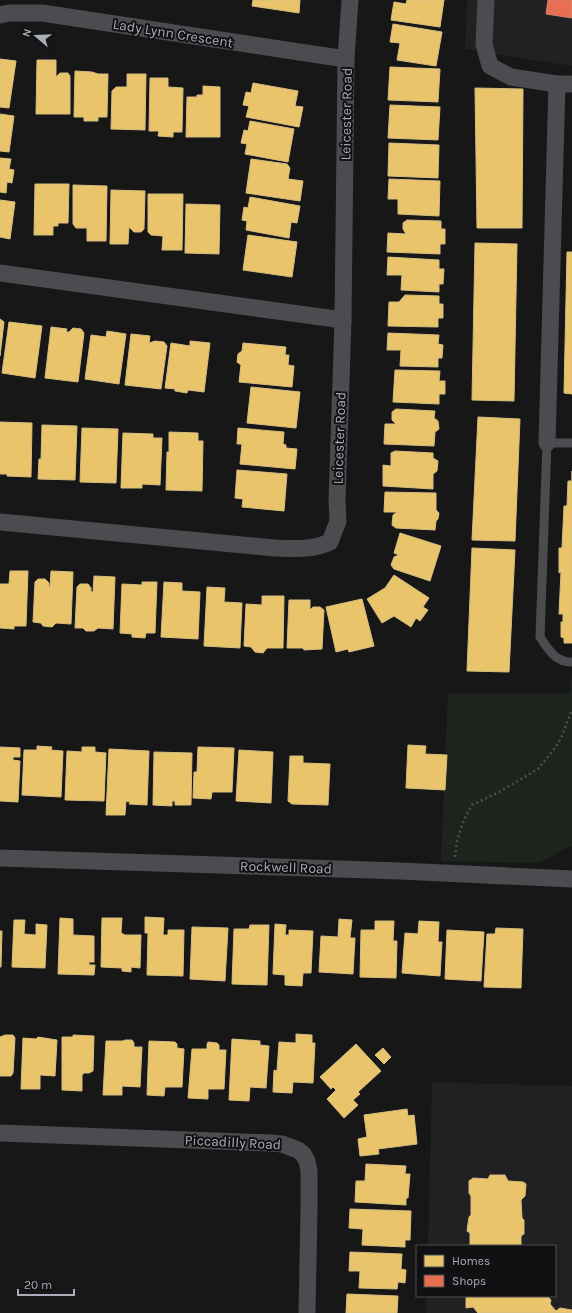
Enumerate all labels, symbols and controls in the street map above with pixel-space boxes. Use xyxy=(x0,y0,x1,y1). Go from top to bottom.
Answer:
north arrow xyxy=(16,16,56,56)
street label: Lady Lynn Crescent xyxy=(112,16,234,51)
text: N xyxy=(20,27,34,39)
street label: Leicester Road xyxy=(337,67,356,161)
street label: Leicester Road xyxy=(329,391,350,485)
street label: Rockwell Road xyxy=(240,857,332,878)
street label: Piccadilly Road xyxy=(184,1131,282,1154)
legend xyxy=(416,1245,556,1297)
text: Homes xyxy=(452,1254,490,1268)
scale bar xyxy=(18,1271,74,1297)
text: Shops xyxy=(452,1274,486,1288)
text: 20 m xyxy=(24,1278,52,1292)

